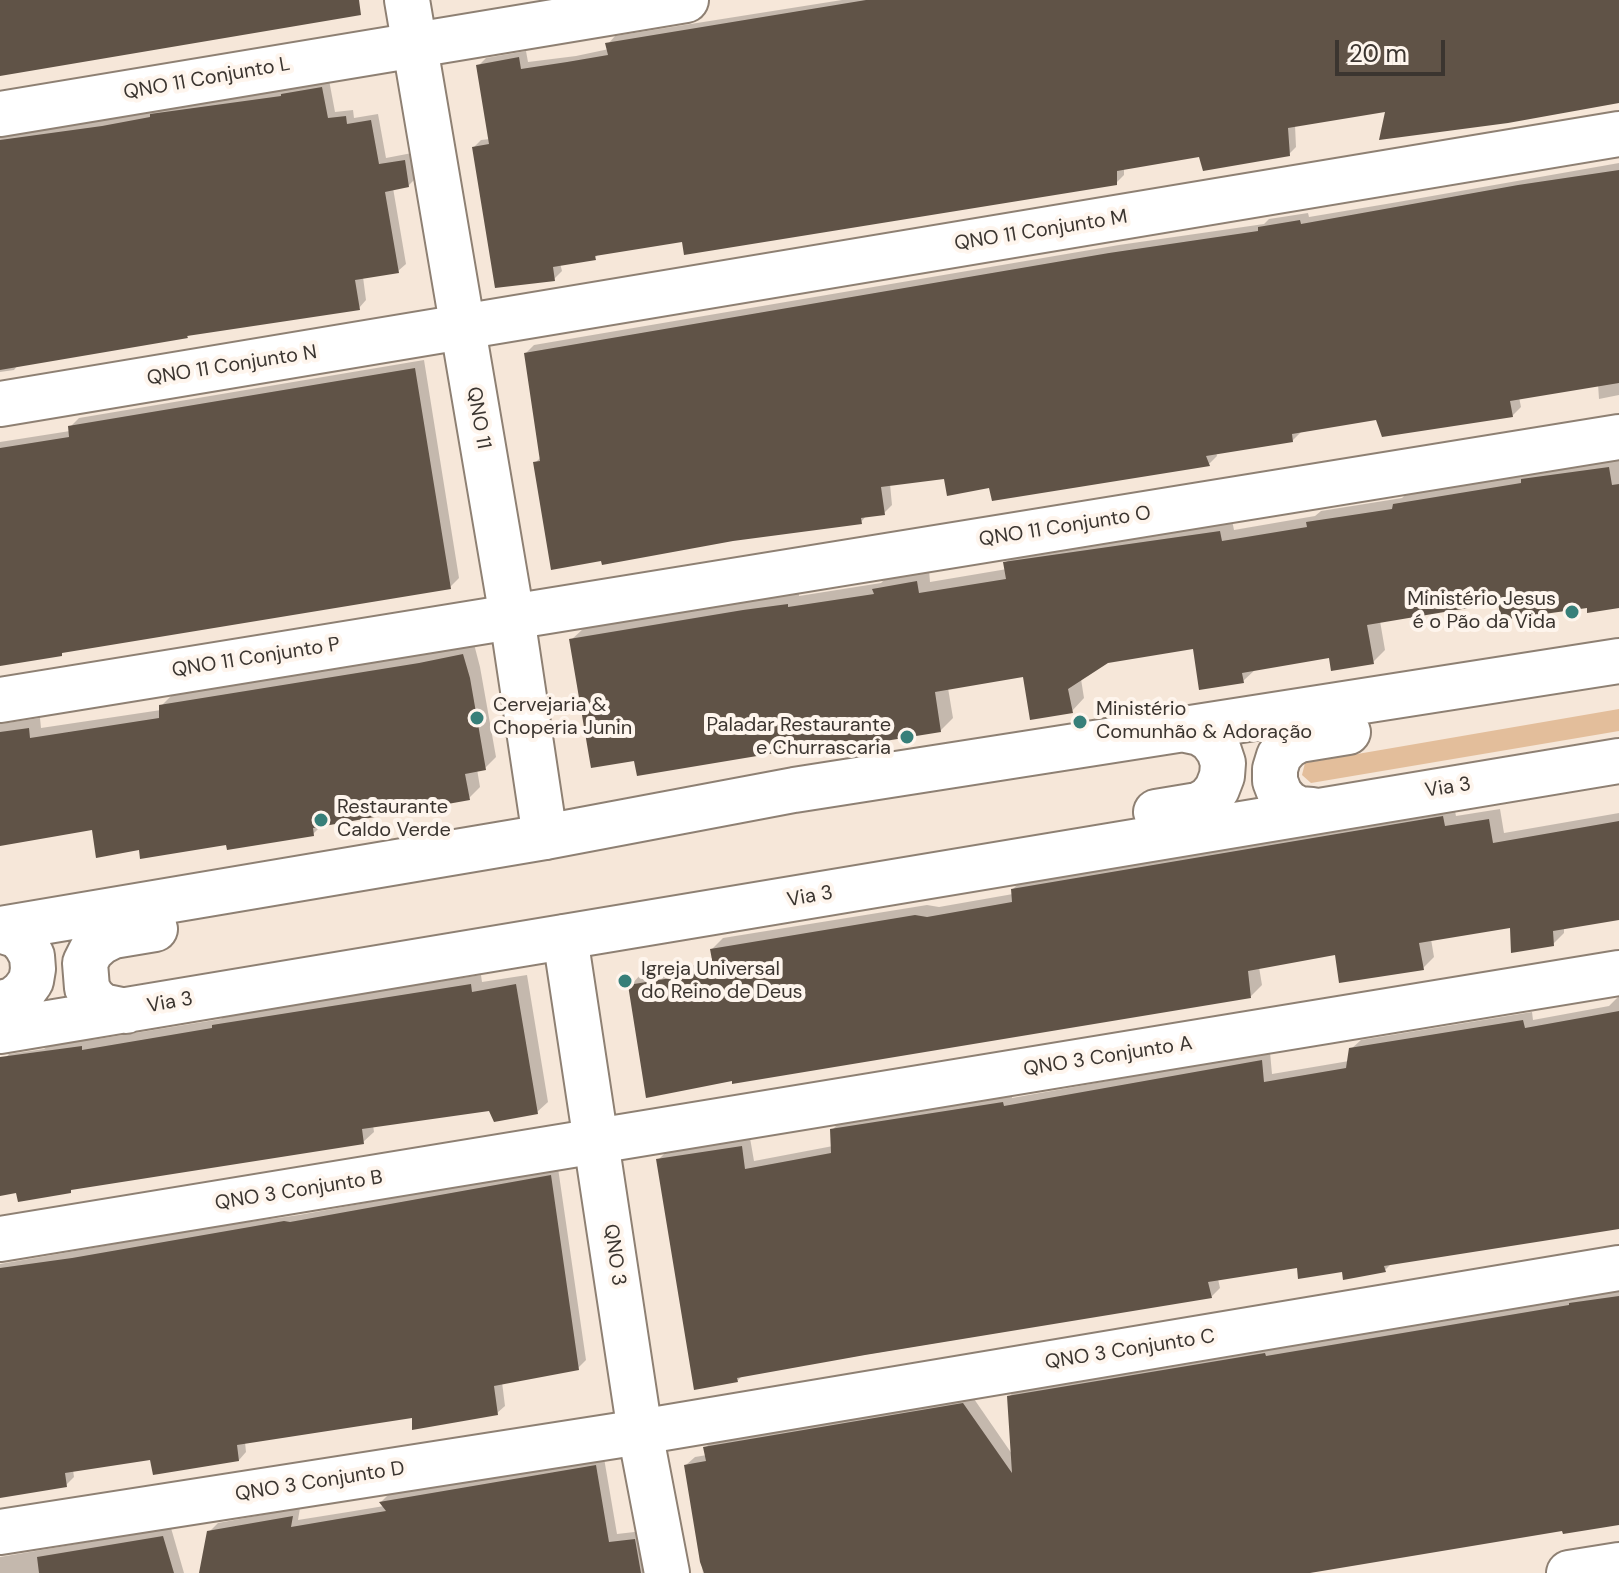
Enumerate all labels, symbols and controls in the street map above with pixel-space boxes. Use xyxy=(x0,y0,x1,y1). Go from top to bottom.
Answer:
scale bar xyxy=(1339,24,1449,74)
text: 20 m xyxy=(1349,38,1407,69)
street label: QNO 11 Conjunto L xyxy=(122,53,292,105)
street label: QNO 11 Conjunto M xyxy=(953,205,1129,257)
street label: QNO 11 Conjunto N xyxy=(145,341,319,391)
street label: QNO 11 xyxy=(461,385,495,451)
street label: QNO 11 Conjunto O xyxy=(977,502,1153,552)
place label: Ministério Jesus é o Pão da Vida xyxy=(1407,588,1556,635)
marker: Ministério Jesus é o Pão da Vida xyxy=(1563,603,1581,621)
street label: QNO 11 Conjunto P xyxy=(170,633,342,683)
place label: Cervejaria & Choperia Junin xyxy=(493,694,632,741)
place label: Ministério Comunhão & Adoração xyxy=(1096,698,1312,745)
marker: Cervejaria & Choperia Junin xyxy=(468,709,486,727)
marker: Ministério Comunhão & Adoração xyxy=(1071,713,1089,731)
place label: Paladar Restaurante e Churrascaria xyxy=(706,714,891,761)
marker: Paladar Restaurante e Churrascaria xyxy=(898,728,916,746)
street label: Via 3 xyxy=(1423,773,1473,803)
place label: Restaurante Caldo Verde xyxy=(337,796,451,843)
marker: Restaurante Caldo Verde xyxy=(312,811,330,829)
street label: Via 3 xyxy=(785,881,835,913)
place label: Igreja Universal do Reino de Deus xyxy=(641,958,803,1005)
marker: Igreja Universal do Reino de Deus xyxy=(616,972,634,990)
street label: Via 3 xyxy=(145,987,195,1019)
street label: QNO 3 Conjunto A xyxy=(1022,1032,1194,1082)
street label: QNO 3 Conjunto B xyxy=(213,1166,385,1216)
street label: QNO 3 xyxy=(598,1223,630,1287)
street label: QNO 3 Conjunto C xyxy=(1043,1325,1217,1375)
street label: QNO 3 Conjunto D xyxy=(234,1457,406,1507)

